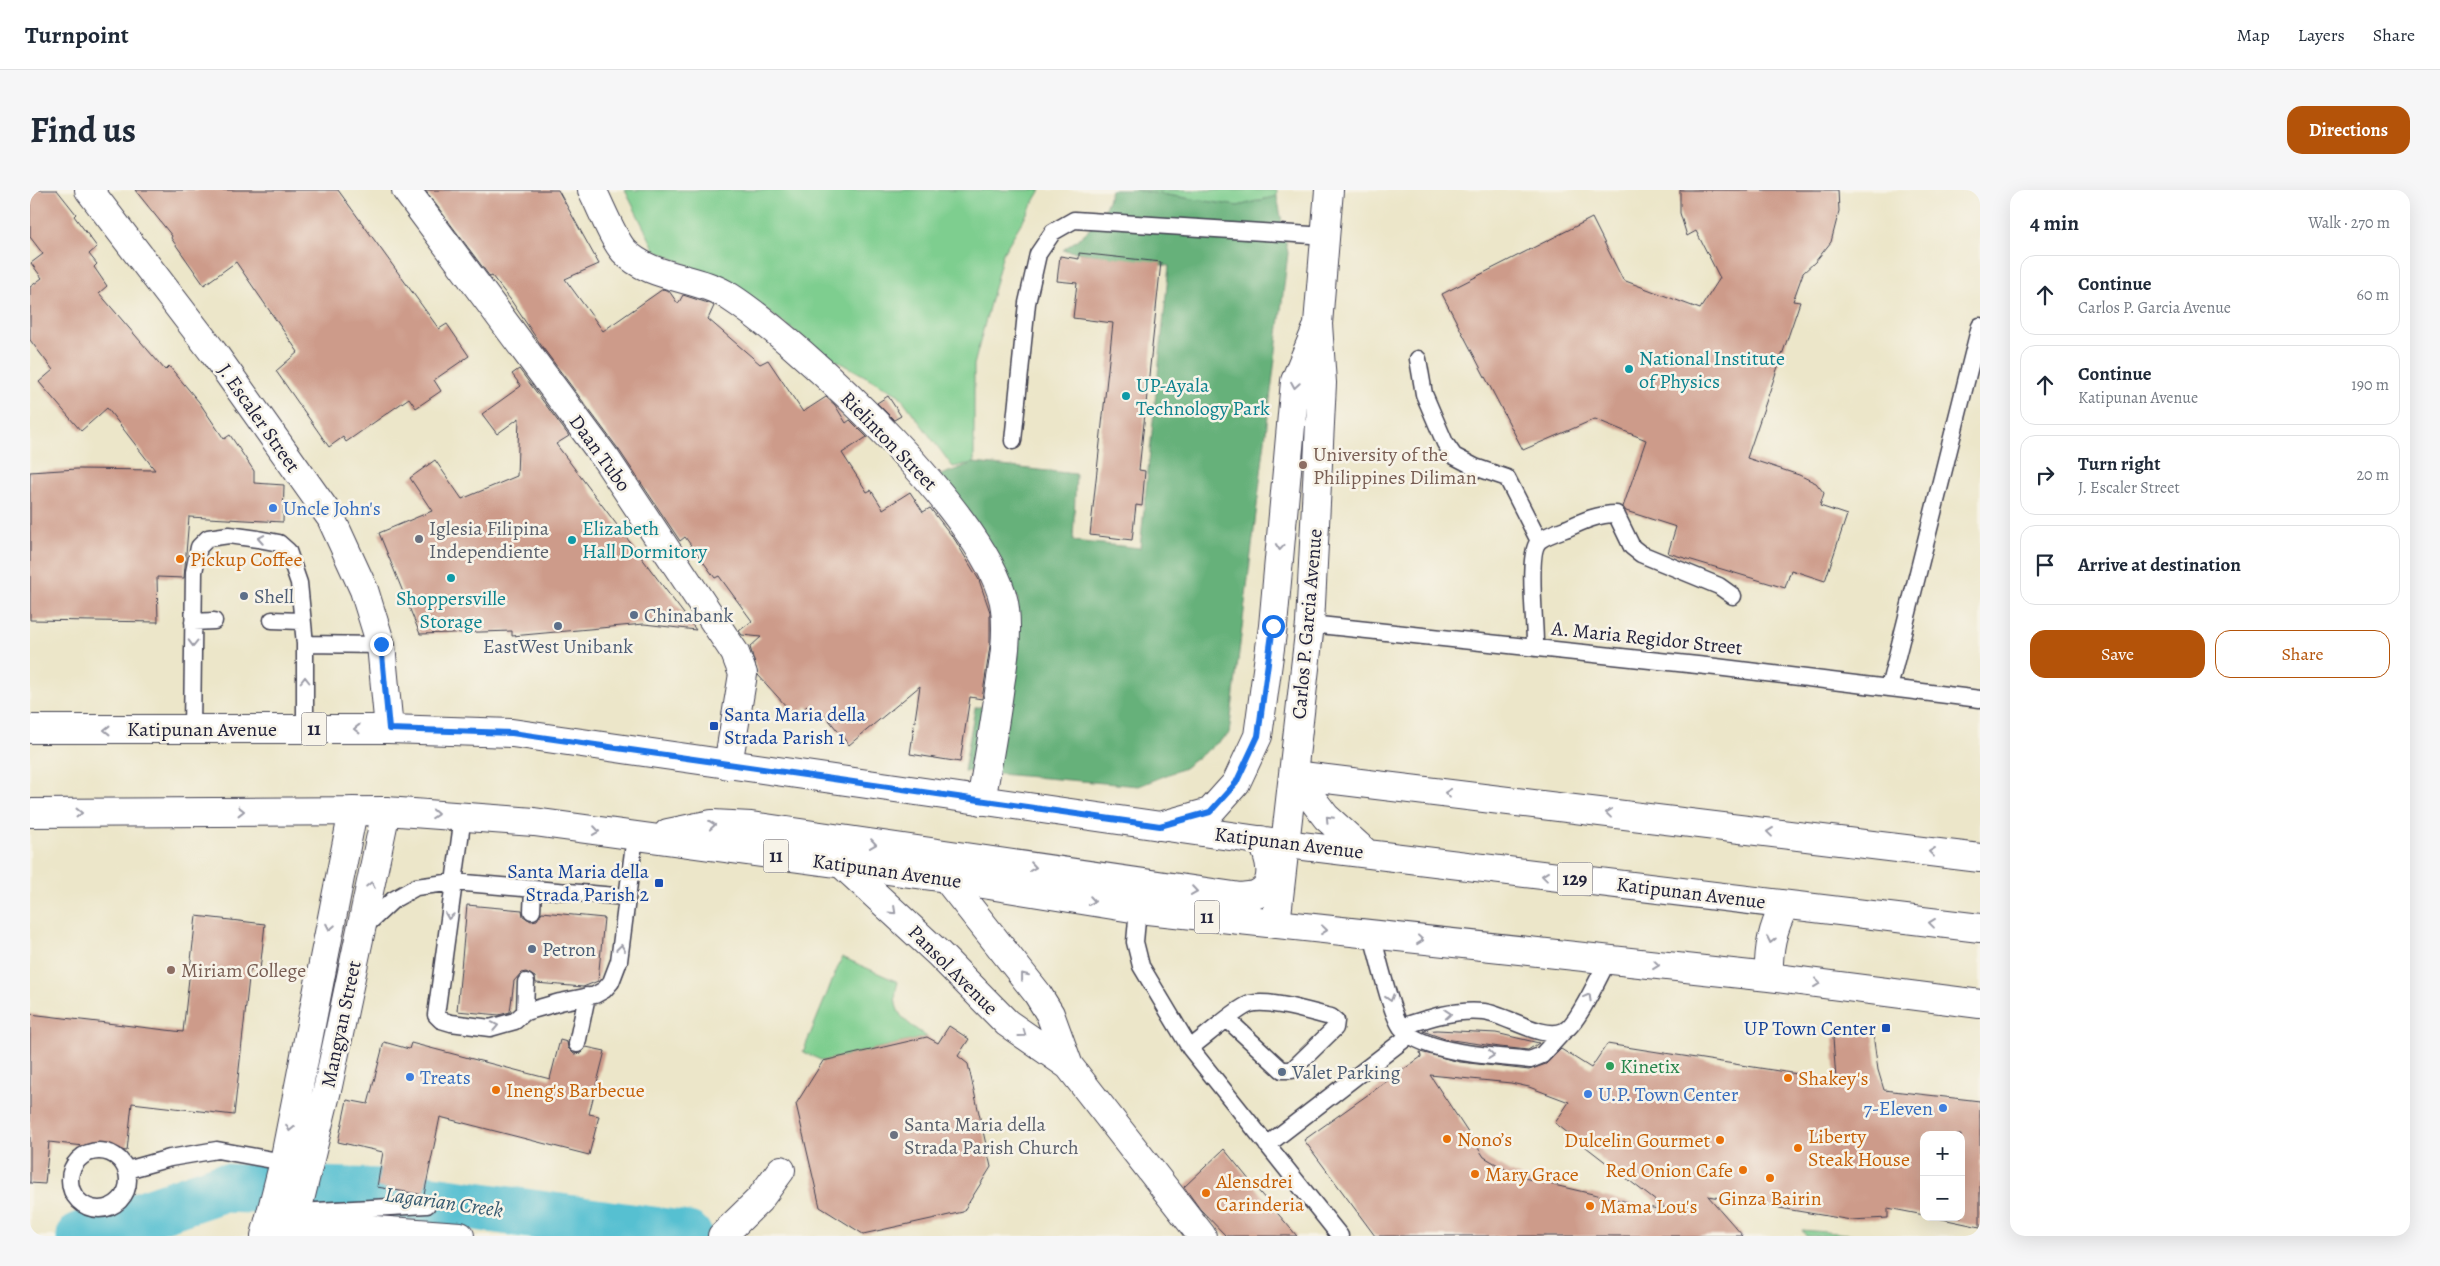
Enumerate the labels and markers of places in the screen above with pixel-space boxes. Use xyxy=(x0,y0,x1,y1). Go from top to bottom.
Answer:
place label: National Institute of Physics xyxy=(1639,345,1785,395)
marker: National Institute of Physics xyxy=(1623,363,1635,375)
place label: UP-Ayala Technology Park xyxy=(1136,372,1270,422)
marker: UP-Ayala Technology Park xyxy=(1120,390,1132,402)
place label: University of the Philippines Diliman xyxy=(1313,441,1477,491)
marker: University of the Philippines Diliman xyxy=(1297,459,1309,471)
place label: Uncle John's xyxy=(283,495,381,522)
marker: Uncle John's xyxy=(267,502,279,514)
place label: Iglesia Filipina Independiente xyxy=(429,515,550,565)
place label: Elizabeth Hall Dormitory xyxy=(582,515,708,565)
marker: Iglesia Filipina Independiente xyxy=(413,533,425,545)
marker: Elizabeth Hall Dormitory xyxy=(566,534,578,546)
place label: Pickup Coffee xyxy=(190,546,302,573)
marker: Pickup Coffee xyxy=(174,553,186,565)
marker: Shoppersville Storage xyxy=(445,572,457,584)
place label: Shell xyxy=(254,583,294,610)
place label: Shoppersville Storage xyxy=(396,585,506,635)
marker: Shell xyxy=(238,590,250,602)
place label: Chinabank xyxy=(644,602,734,629)
marker: Chinabank xyxy=(628,609,640,621)
marker: EastWest Unibank xyxy=(552,620,564,632)
place label: EastWest Unibank xyxy=(483,633,633,660)
place label: Santa Maria della Strada Parish 1 xyxy=(724,701,866,751)
marker: Santa Maria della Strada Parish 1 xyxy=(708,720,720,732)
place label: Santa Maria della Strada Parish 2 xyxy=(507,858,650,908)
marker: Santa Maria della Strada Parish 2 xyxy=(653,877,665,889)
place label: Petron xyxy=(542,936,596,963)
marker: Petron xyxy=(526,943,538,955)
place label: Miriam College xyxy=(181,957,306,984)
marker: Miriam College xyxy=(165,964,177,976)
place label: UP Town Center xyxy=(1744,1015,1876,1042)
marker: UP Town Center xyxy=(1880,1022,1892,1034)
place label: Kinetix xyxy=(1620,1053,1680,1080)
place label: Valet Parking xyxy=(1291,1059,1400,1086)
marker: Kinetix xyxy=(1604,1060,1616,1072)
place label: Treats xyxy=(420,1064,471,1091)
place label: Shakey's xyxy=(1798,1065,1869,1092)
marker: Valet Parking xyxy=(1276,1066,1288,1078)
marker: Treats xyxy=(404,1071,416,1083)
marker: Shakey's xyxy=(1782,1072,1794,1084)
place label: Ineng's Barbecue xyxy=(506,1077,645,1104)
place label: U.P. Town Center xyxy=(1598,1081,1739,1108)
marker: Ineng's Barbecue xyxy=(490,1084,502,1096)
marker: U.P. Town Center xyxy=(1582,1088,1594,1100)
place label: 7-Eleven xyxy=(1863,1095,1933,1122)
marker: 7-Eleven xyxy=(1937,1102,1949,1114)
place label: Santa Maria della Strada Parish Church xyxy=(904,1111,1079,1161)
place label: Liberty Steak House xyxy=(1808,1123,1910,1173)
place label: Nono’s xyxy=(1457,1126,1512,1153)
place label: Dulcelin Gourmet xyxy=(1564,1127,1710,1154)
marker: Santa Maria della Strada Parish Church xyxy=(888,1129,900,1141)
marker: Nono’s xyxy=(1441,1133,1453,1145)
marker: Dulcelin Gourmet xyxy=(1714,1134,1726,1146)
marker: Liberty Steak House xyxy=(1792,1142,1804,1154)
place label: Red Onion Cafe xyxy=(1605,1157,1733,1184)
place label: Mary Grace xyxy=(1485,1161,1579,1188)
marker: Red Onion Cafe xyxy=(1737,1164,1749,1176)
place label: Alensdrei Carinderia xyxy=(1215,1168,1305,1218)
marker: Mary Grace xyxy=(1469,1168,1481,1180)
marker: Ginza Bairin xyxy=(1764,1172,1776,1184)
place label: Ginza Bairin xyxy=(1718,1185,1822,1212)
marker: Alensdrei Carinderia xyxy=(1200,1187,1212,1199)
place label: Mama Lou's xyxy=(1600,1193,1697,1220)
marker: Mama Lou's xyxy=(1584,1200,1596,1212)

